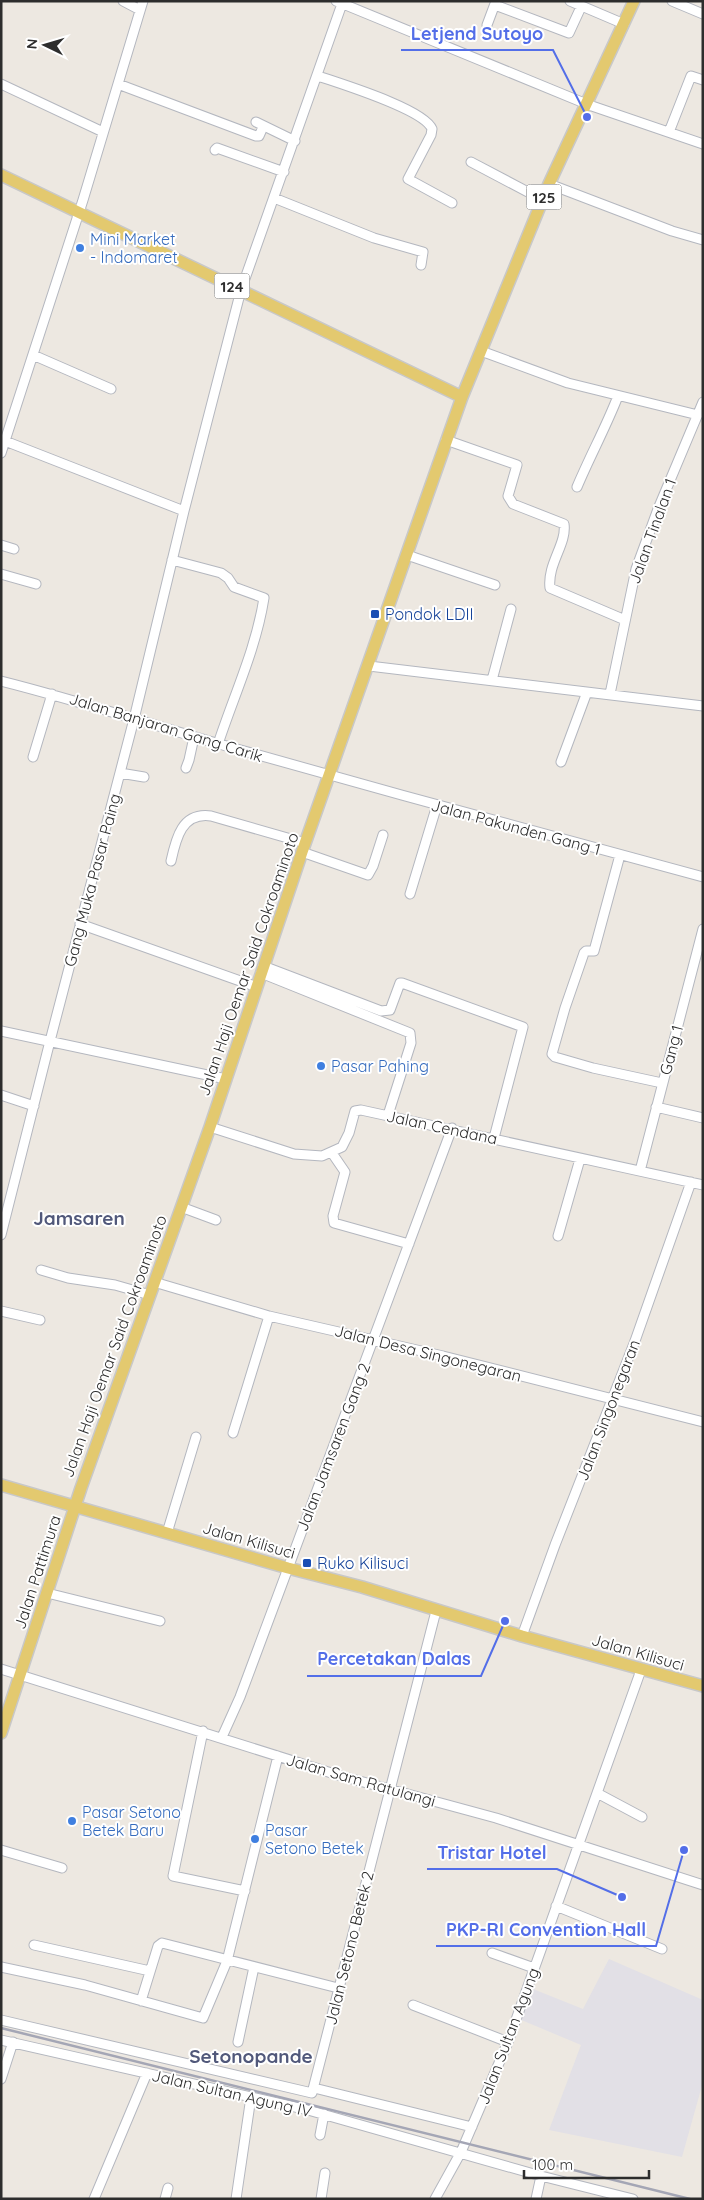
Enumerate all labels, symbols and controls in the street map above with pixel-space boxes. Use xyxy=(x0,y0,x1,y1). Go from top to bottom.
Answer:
callout: Letjend Sutoyo xyxy=(401,17,553,50)
north arrow xyxy=(20,20,70,70)
text: Letjend Sutoyo xyxy=(411,22,543,45)
text: N xyxy=(23,38,41,50)
road number: 125 xyxy=(526,184,562,210)
place label: Mini Market - Indomaret xyxy=(90,229,178,267)
marker: Mini Market - Indomaret xyxy=(74,242,86,254)
road number: 124 xyxy=(214,274,250,298)
street label: Jalan Tinalan 1 xyxy=(624,476,680,586)
place label: Pondok LDII xyxy=(385,604,474,624)
marker: Pondok LDII xyxy=(369,608,381,620)
street label: Jalan Banjaran Gang Carik xyxy=(67,688,265,766)
street label: Gang Muka Pasar Paing xyxy=(59,791,125,969)
street label: Jalan Pakunden Gang 1 xyxy=(429,795,603,859)
street label: Jalan Haji Oemar Said Cokroaminoto xyxy=(193,830,303,1098)
street label: Gang 1 xyxy=(655,1023,687,1077)
place label: Pasar Pahing xyxy=(331,1056,429,1076)
marker: Pasar Pahing xyxy=(315,1060,327,1072)
street label: Jalan Cendana xyxy=(385,1105,499,1149)
district label: Jamsaren xyxy=(33,1206,125,1230)
street label: Jalan Haji Oemar Said Cokroaminoto xyxy=(57,1212,171,1480)
street label: Jalan Desa Singonegaran xyxy=(332,1320,524,1386)
street label: Jalan Singonegaran xyxy=(572,1337,644,1483)
street label: Jalan Jamsaren Gang 2 xyxy=(292,1360,374,1534)
street label: Jalan Pattimura xyxy=(9,1513,65,1631)
street label: Jalan Kilisuci xyxy=(200,1517,298,1563)
place label: Ruko Kilisuci xyxy=(317,1553,409,1573)
marker: Ruko Kilisuci xyxy=(301,1557,313,1569)
street label: Jalan Kilisuci xyxy=(589,1629,687,1675)
callout: Percetakan Dalas xyxy=(307,1643,481,1676)
text: Percetakan Dalas xyxy=(317,1647,471,1670)
street label: Jalan Sam Ratulangi xyxy=(284,1749,438,1811)
place label: Pasar Setono Betek Baru xyxy=(82,1802,181,1840)
marker: Pasar Setono Betek Baru xyxy=(66,1815,78,1827)
place label: Pasar Setono Betek xyxy=(265,1820,364,1858)
marker: Pasar Setono Betek xyxy=(249,1833,261,1845)
callout: Tristar Hotel xyxy=(427,1836,557,1869)
text: Tristar Hotel xyxy=(437,1841,547,1864)
street label: Jalan Setono Betek 2 xyxy=(320,1869,378,2027)
callout: PKP-RI Convention Hall xyxy=(436,1913,656,1946)
text: PKP-RI Convention Hall xyxy=(446,1918,646,1941)
street label: Jalan Sultan Agung xyxy=(473,1965,543,2107)
district label: Setonopande xyxy=(189,2044,313,2068)
street label: Jalan Sultan Agung IV xyxy=(150,2065,314,2121)
scale bar xyxy=(524,2148,649,2180)
text: 100 m xyxy=(532,2155,573,2174)

